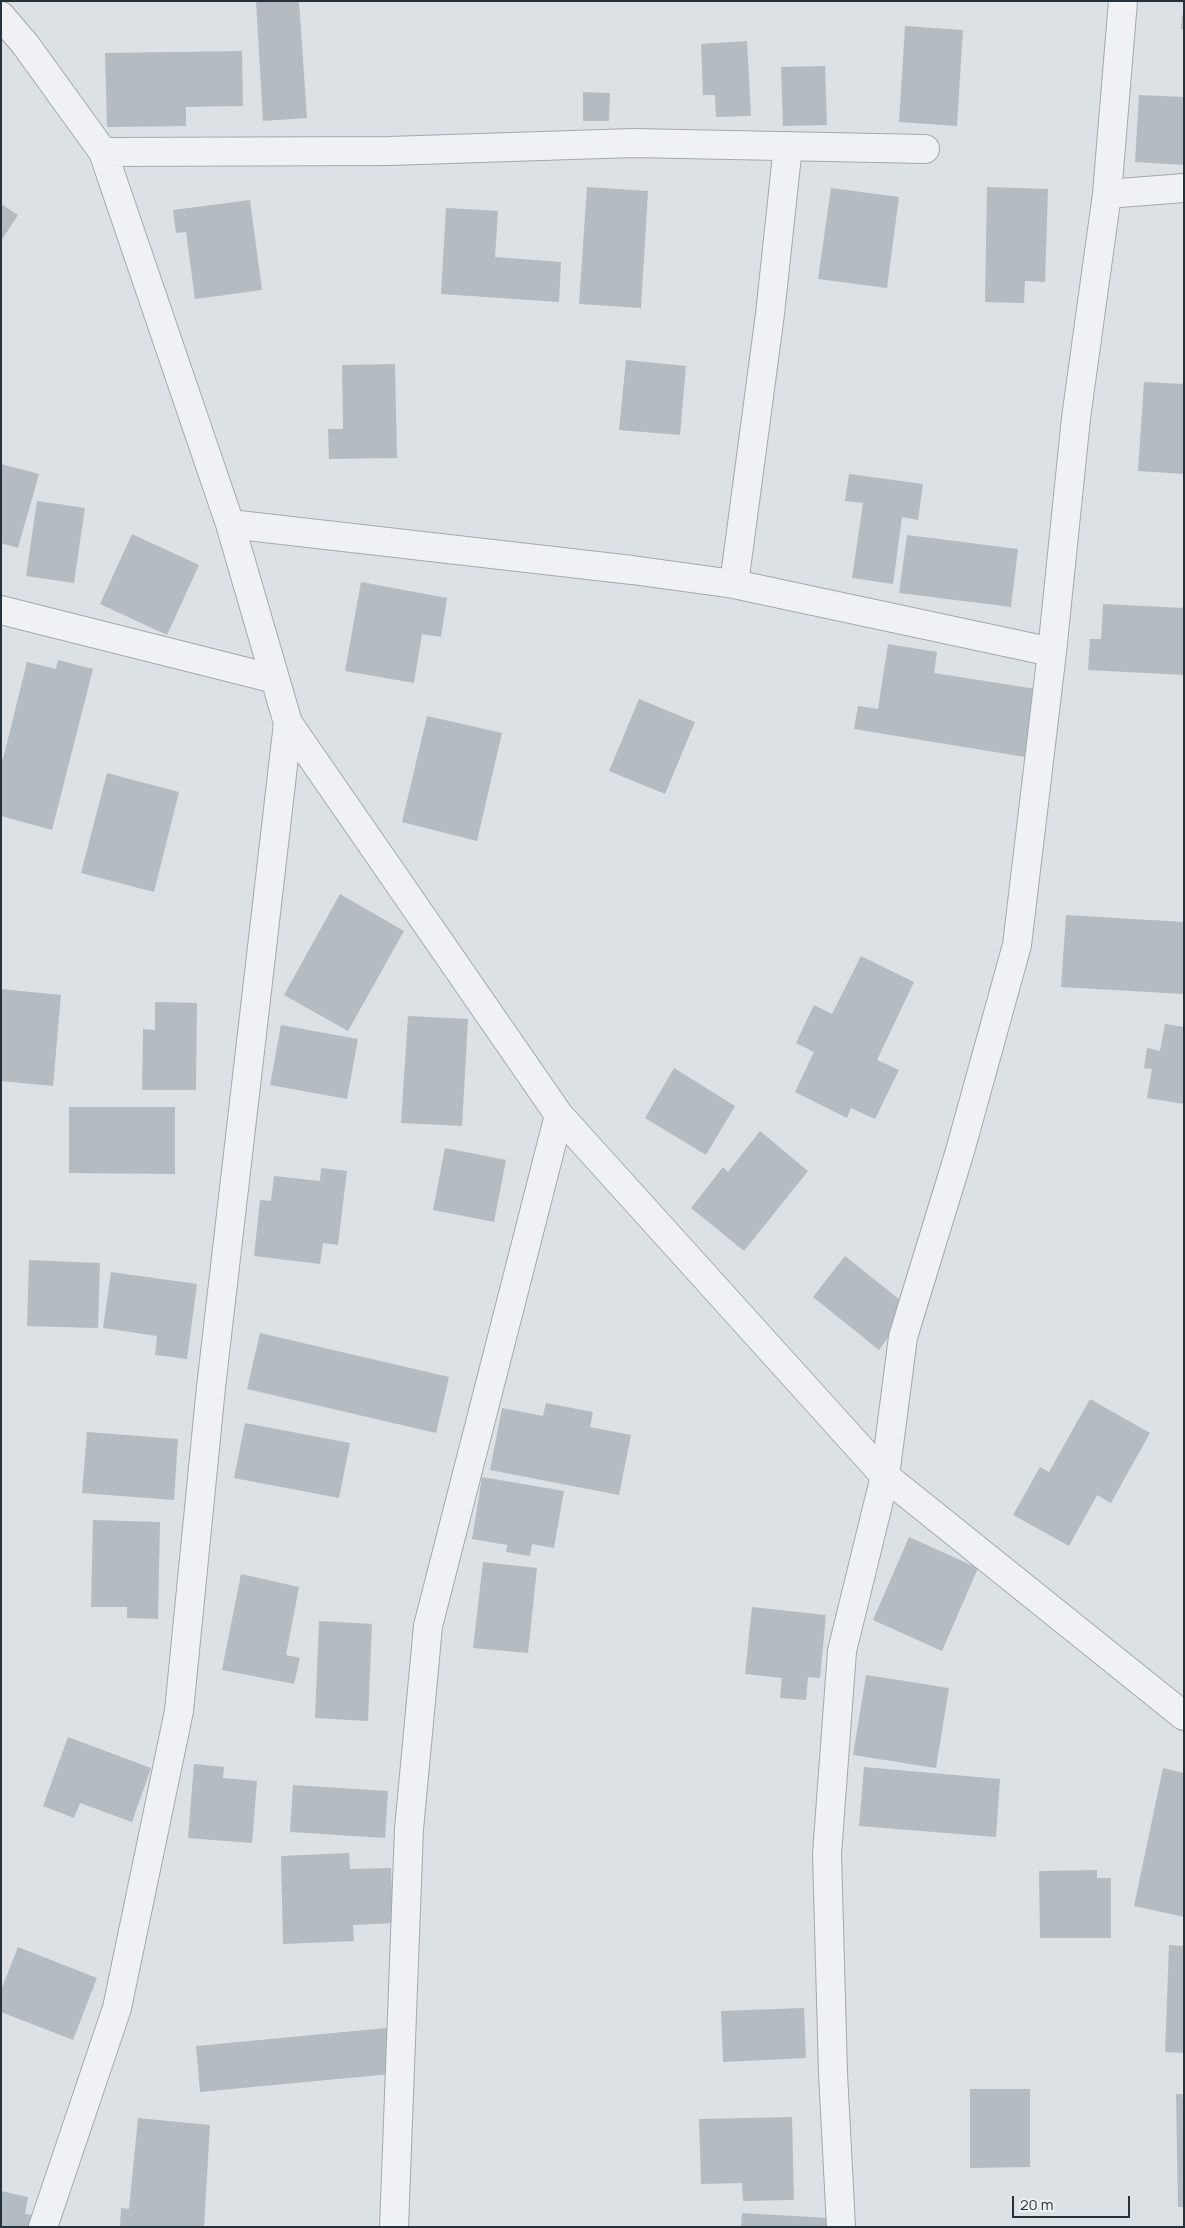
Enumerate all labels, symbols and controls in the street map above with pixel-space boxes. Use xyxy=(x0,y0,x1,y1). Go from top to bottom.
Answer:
scale bar xyxy=(1015,2186,1132,2218)
text: 20 m xyxy=(1020,2194,1053,2215)

